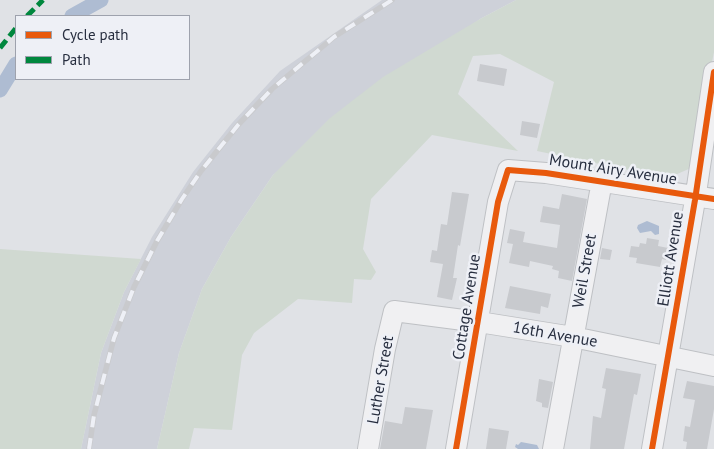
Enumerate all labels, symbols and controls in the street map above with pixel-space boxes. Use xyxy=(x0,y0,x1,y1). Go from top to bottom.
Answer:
legend xyxy=(15,15,190,80)
text: Cycle path xyxy=(62,25,128,44)
text: Path xyxy=(62,50,91,69)
street label: Mount Airy Avenue xyxy=(548,150,678,190)
street label: Elliott Avenue xyxy=(654,210,688,308)
street label: Weil Street xyxy=(569,233,601,309)
street label: Cottage Avenue xyxy=(449,253,485,361)
street label: 16th Avenue xyxy=(511,318,599,352)
street label: Luther Street xyxy=(364,334,398,426)

